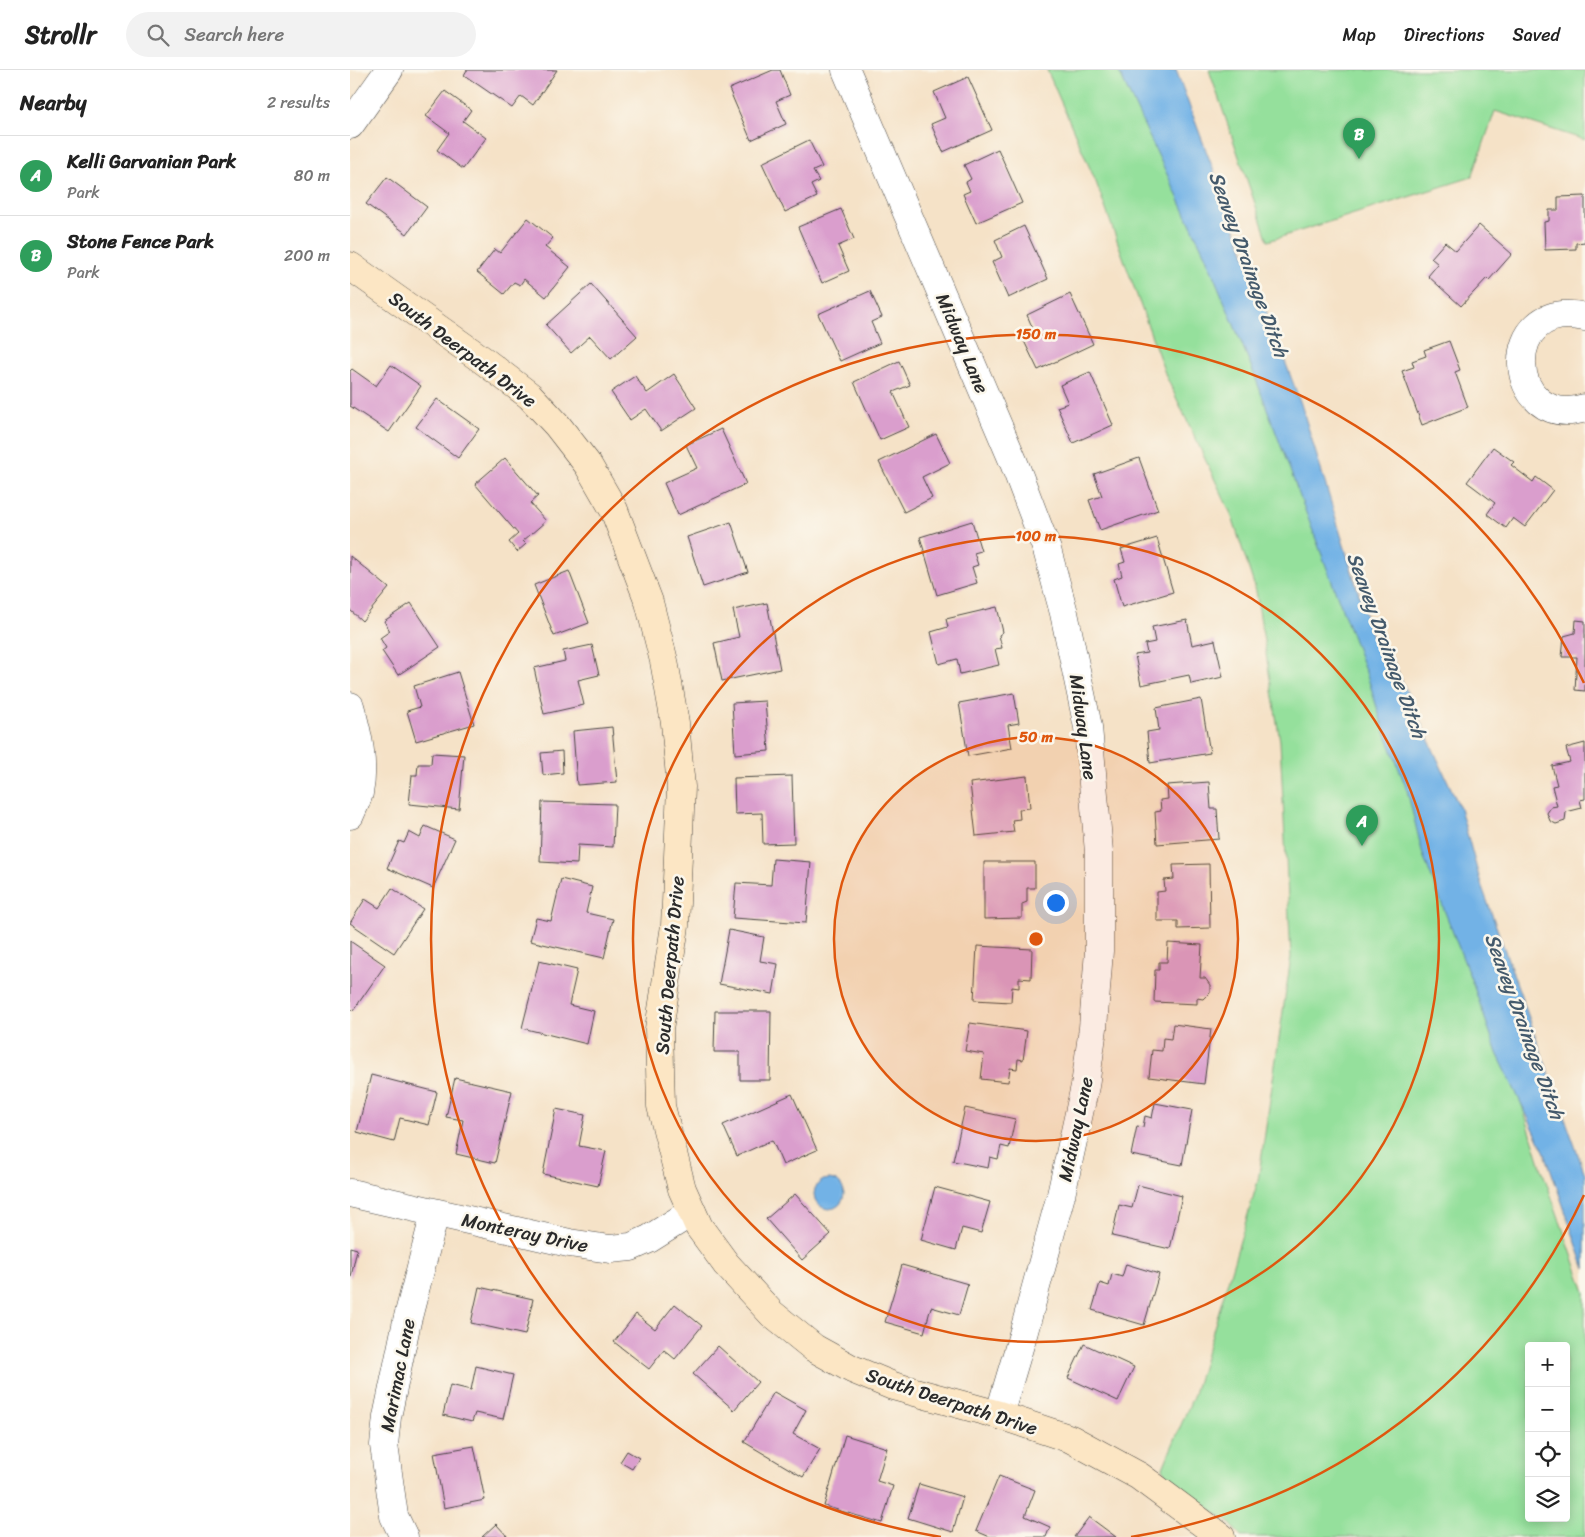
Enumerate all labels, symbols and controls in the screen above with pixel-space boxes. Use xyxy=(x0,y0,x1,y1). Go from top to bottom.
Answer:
search box xyxy=(126,12,476,57)
text: Strollr xyxy=(25,14,96,56)
text: Search here xyxy=(184,18,284,51)
text: Map xyxy=(1343,19,1376,51)
text: Directions xyxy=(1404,19,1485,51)
text: Saved xyxy=(1513,19,1560,51)
icon: search xyxy=(144,21,172,49)
text: Nearby xyxy=(20,84,86,122)
text: 2 results xyxy=(267,88,330,117)
pin: B xyxy=(1343,118,1375,159)
text: Kelli Garvanian Park xyxy=(67,145,236,178)
text: A xyxy=(31,161,41,190)
text: 80 m xyxy=(294,161,330,190)
water label: Seavey Drainage Ditch xyxy=(1199,166,1299,364)
text: Park xyxy=(67,178,100,207)
text: Stone Fence Park xyxy=(67,225,214,258)
text: B xyxy=(31,241,41,270)
text: 200 m xyxy=(284,241,330,270)
text: Park xyxy=(67,258,100,287)
street label: South Deerpath Drive xyxy=(381,282,544,417)
street label: Midway Lane xyxy=(927,288,999,399)
text: 150 m xyxy=(1016,321,1057,347)
text: 100 m xyxy=(1016,523,1057,549)
water label: Seavey Drainage Ditch xyxy=(1337,547,1437,745)
street label: Midway Lane xyxy=(1060,672,1107,782)
text: 50 m xyxy=(1019,724,1054,750)
pin: A xyxy=(1346,805,1378,846)
street label: South Deerpath Drive xyxy=(645,874,694,1056)
your location xyxy=(1043,890,1069,916)
water label: Seavey Drainage Ditch xyxy=(1475,928,1575,1126)
centre of rings xyxy=(1027,930,1045,948)
street label: Midway Lane xyxy=(1048,1073,1103,1185)
street label: Monteray Drive xyxy=(459,1203,591,1262)
street label: Marimac Lane xyxy=(370,1315,425,1435)
map controls xyxy=(1525,1342,1570,1522)
button: + xyxy=(1525,1342,1570,1387)
street label: South Deerpath Drive xyxy=(862,1358,1042,1445)
button: − xyxy=(1525,1387,1570,1432)
button: locate xyxy=(1525,1432,1570,1477)
button: layers xyxy=(1525,1477,1570,1522)

